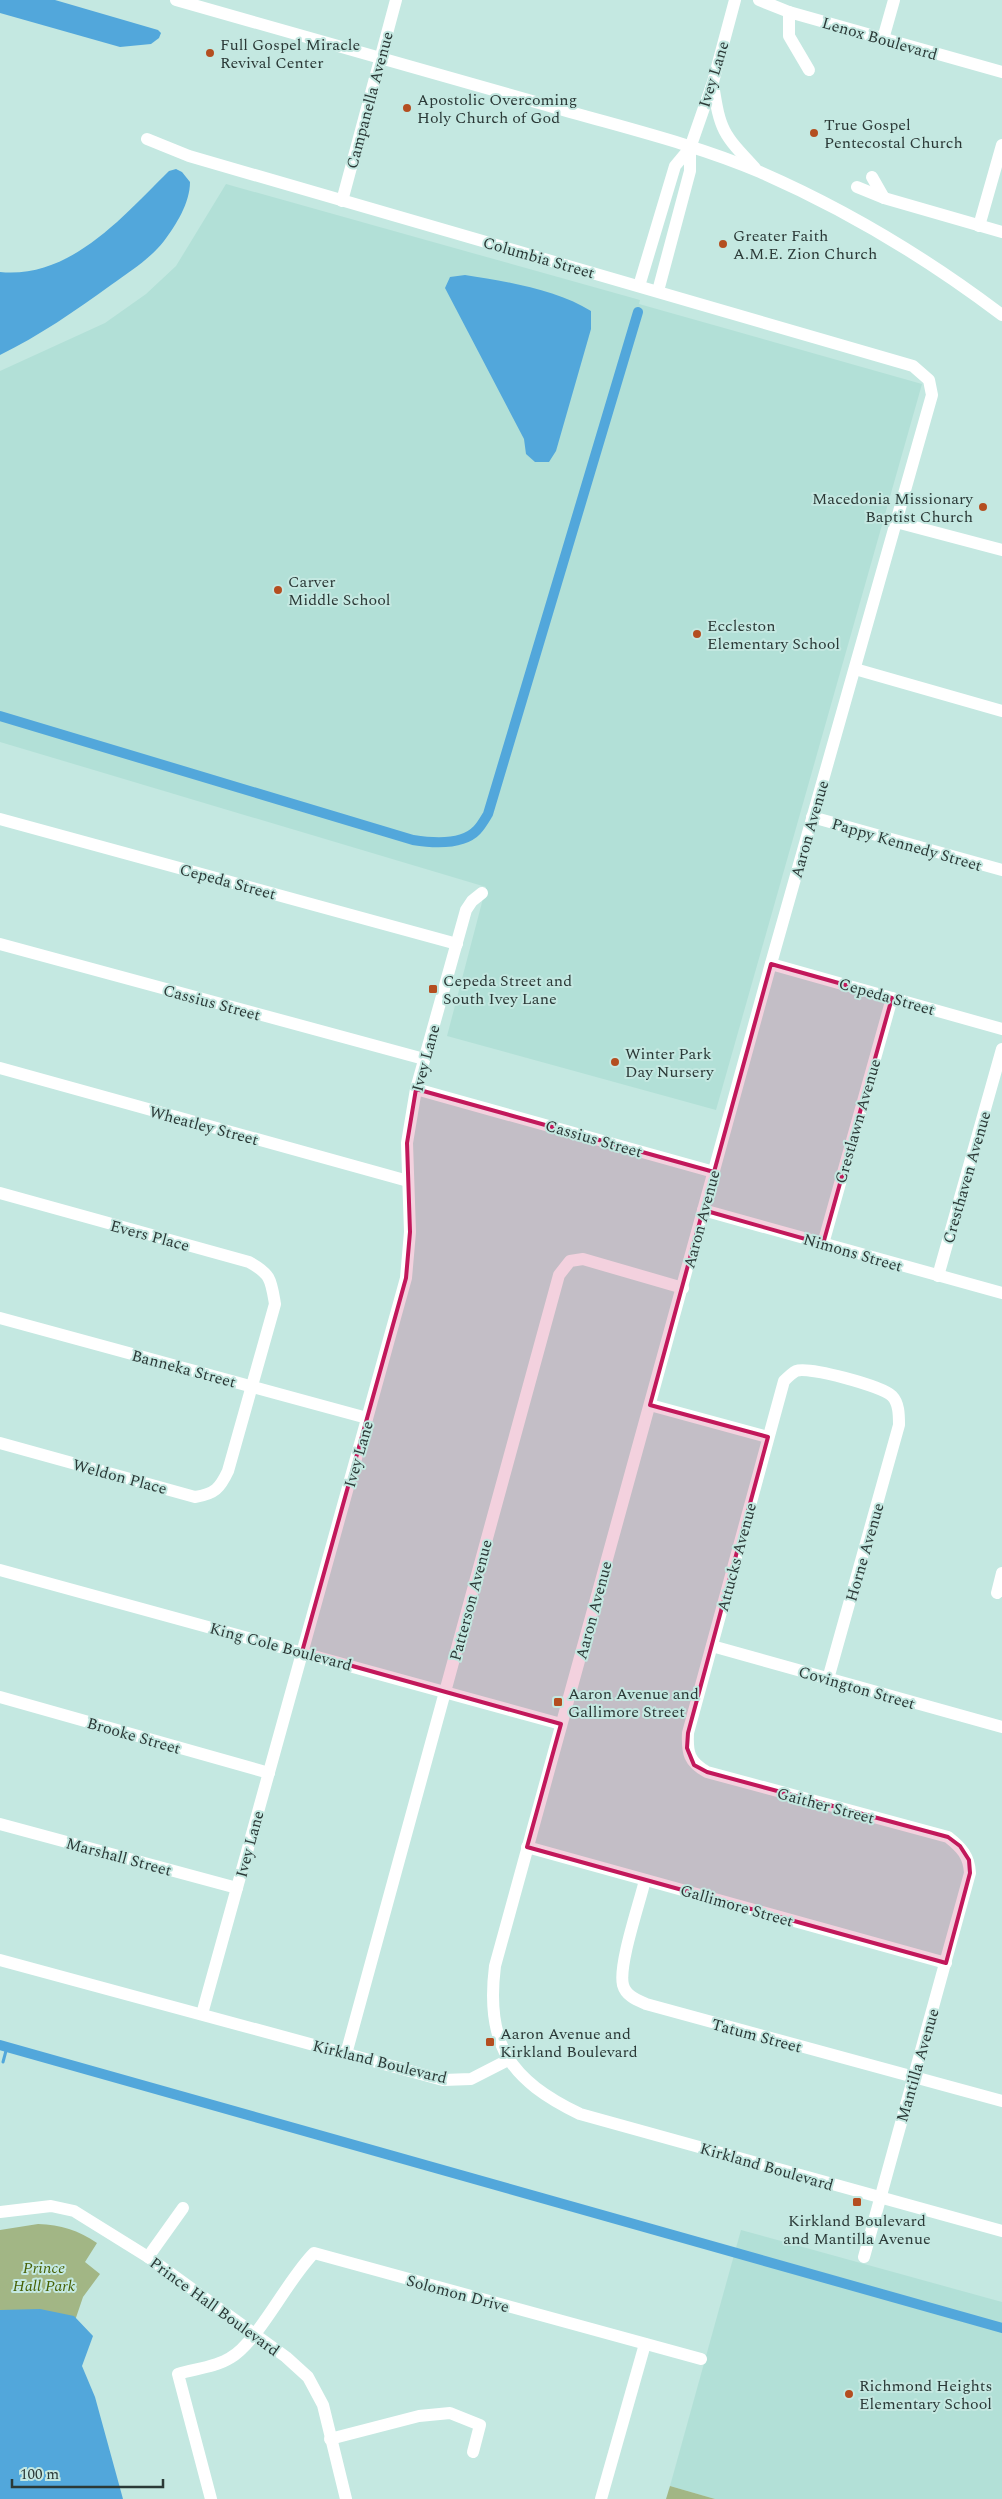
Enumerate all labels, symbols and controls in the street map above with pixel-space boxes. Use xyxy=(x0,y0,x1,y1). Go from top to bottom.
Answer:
street label: Lenox Boulevard xyxy=(819,11,940,67)
street label: Campanella Avenue xyxy=(340,29,400,172)
place label: Full Gospel Miracle Revival Center xyxy=(220,33,360,75)
street label: Ivey Lane xyxy=(692,38,735,110)
marker: Full Gospel Miracle Revival Center xyxy=(204,47,216,59)
place label: Apostolic Overcoming Holy Church of God xyxy=(417,88,577,130)
marker: Apostolic Overcoming Holy Church of God xyxy=(401,102,413,114)
place label: True Gospel Pentecostal Church xyxy=(824,113,963,155)
marker: True Gospel Pentecostal Church xyxy=(808,127,820,139)
place label: Greater Faith A.M.E. Zion Church xyxy=(733,224,877,266)
street label: Columbia Street xyxy=(480,231,598,285)
marker: Greater Faith A.M.E. Zion Church xyxy=(717,238,729,250)
place label: Macedonia Missionary Baptist Church xyxy=(812,487,974,529)
marker: Macedonia Missionary Baptist Church xyxy=(977,501,989,513)
place label: Carver Middle School xyxy=(288,570,391,612)
marker: Carver Middle School xyxy=(272,584,284,596)
place label: Eccleston Elementary School xyxy=(707,614,840,656)
marker: Eccleston Elementary School xyxy=(691,628,703,640)
street label: Aaron Avenue xyxy=(785,778,835,881)
street label: Pappy Kennedy Street xyxy=(829,812,985,878)
street label: Cepeda Street xyxy=(177,858,279,906)
place label: Cepeda Street and South Ivey Lane xyxy=(443,969,572,1011)
street label: Cepeda Street xyxy=(836,972,938,1022)
street label: Cassius Street xyxy=(160,978,263,1028)
marker: Cepeda Street and South Ivey Lane xyxy=(427,983,439,995)
street label: Ivey Lane xyxy=(406,1022,446,1094)
place label: Winter Park Day Nursery xyxy=(625,1042,715,1084)
marker: Winter Park Day Nursery xyxy=(609,1056,621,1068)
street label: Crestlawn Avenue xyxy=(829,1056,887,1187)
street label: Wheatley Street xyxy=(146,1100,261,1152)
street label: Cresthaven Avenue xyxy=(937,1108,997,1246)
street label: Cassius Street xyxy=(542,1114,645,1164)
street label: Aaron Avenue xyxy=(677,1167,727,1271)
street label: Evers Place xyxy=(107,1214,192,1258)
street label: Nimons Street xyxy=(800,1227,906,1279)
street label: Banneka Street xyxy=(129,1343,239,1395)
street label: Ivey Lane xyxy=(338,1418,380,1490)
street label: Weldon Place xyxy=(70,1453,170,1501)
street label: Attucks Avenue xyxy=(711,1500,763,1614)
street label: Horne Avenue xyxy=(839,1500,891,1605)
street label: Patterson Avenue xyxy=(443,1537,499,1664)
street label: Aaron Avenue xyxy=(569,1558,619,1662)
street label: King Cole Boulevard xyxy=(207,1616,355,1678)
street label: Covington Street xyxy=(795,1660,918,1716)
place label: Aaron Avenue and Gallimore Street xyxy=(568,1682,699,1724)
marker: Aaron Avenue and Gallimore Street xyxy=(552,1696,564,1708)
street label: Brooke Street xyxy=(84,1711,184,1761)
street label: Gaither Street xyxy=(774,1781,878,1831)
street label: Ivey Lane xyxy=(230,1808,270,1880)
street label: Marshall Street xyxy=(63,1831,175,1883)
street label: Gallimore Street xyxy=(677,1878,797,1934)
street label: Mantilla Avenue xyxy=(890,2006,946,2125)
street label: Tatum Street xyxy=(709,2012,805,2060)
place label: Aaron Avenue and Kirkland Boulevard xyxy=(500,2022,638,2064)
street label: Kirkland Boulevard xyxy=(310,2034,450,2090)
marker: Aaron Avenue and Kirkland Boulevard xyxy=(484,2036,496,2048)
street label: Kirkland Boulevard xyxy=(697,2136,836,2198)
marker: Kirkland Boulevard and Mantilla Avenue xyxy=(851,2196,863,2208)
place label: Kirkland Boulevard and Mantilla Avenue xyxy=(783,2209,931,2251)
street label: Prince Hall Boulevard xyxy=(144,2251,285,2362)
park label: Prince Hall Park xyxy=(13,2256,76,2298)
street label: Solomon Drive xyxy=(404,2269,512,2319)
place label: Richmond Heights Elementary School xyxy=(859,2374,992,2416)
marker: Richmond Heights Elementary School xyxy=(843,2388,855,2400)
scale bar xyxy=(12,2456,164,2488)
text: 100 m xyxy=(20,2463,59,2486)

